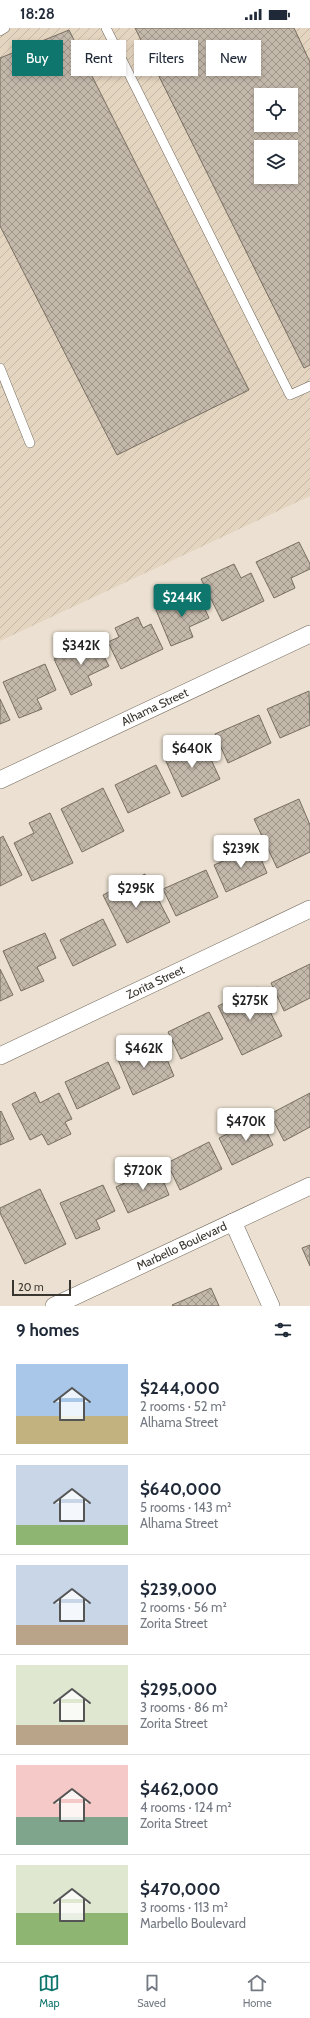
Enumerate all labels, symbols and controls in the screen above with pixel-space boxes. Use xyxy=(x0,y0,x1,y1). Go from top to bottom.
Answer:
text: 18:28 xyxy=(20,5,55,23)
chip: Buy xyxy=(12,40,63,76)
chip: Rent xyxy=(71,40,126,76)
chip: Filters xyxy=(134,40,198,76)
chip: New xyxy=(206,40,261,76)
map controls xyxy=(254,88,298,184)
button: locate xyxy=(254,88,298,132)
button: layers xyxy=(254,140,298,184)
pin: $244K xyxy=(154,584,210,618)
text: $244K xyxy=(163,589,201,605)
pin: $342K xyxy=(53,632,109,666)
text: $342K xyxy=(62,637,100,653)
street label: Alhama Street xyxy=(119,684,190,729)
pin: $640K xyxy=(164,735,220,769)
text: $640K xyxy=(172,740,212,756)
pin: $239K xyxy=(213,835,269,869)
text: $239K xyxy=(223,840,259,856)
pin: $295K xyxy=(108,875,164,909)
text: $295K xyxy=(118,880,154,896)
street label: Zorita Street xyxy=(124,962,187,1002)
pin: $275K xyxy=(222,987,278,1021)
text: $275K xyxy=(232,992,268,1008)
pin: $462K xyxy=(116,1035,172,1069)
text: $462K xyxy=(125,1040,163,1056)
pin: $470K xyxy=(218,1108,274,1142)
text: $470K xyxy=(226,1113,266,1129)
pin: $720K xyxy=(115,1157,171,1191)
text: $720K xyxy=(124,1162,162,1178)
street label: Marbello Boulevard xyxy=(134,1218,229,1273)
scale bar xyxy=(12,1278,71,1297)
text: 20 m xyxy=(18,1280,44,1294)
icon: filters xyxy=(272,1319,294,1341)
text: 9 homes xyxy=(16,1320,79,1340)
text: $244,000 xyxy=(140,1378,220,1398)
icon: home xyxy=(48,1380,96,1428)
text: 2 rooms · 52 m² xyxy=(140,1398,226,1414)
text: Alhama Street xyxy=(140,1414,218,1430)
text: $640,000 xyxy=(140,1479,222,1499)
icon: home xyxy=(48,1481,96,1529)
text: 5 rooms · 143 m² xyxy=(140,1499,231,1515)
text: Alhama Street xyxy=(140,1515,218,1531)
text: $239,000 xyxy=(140,1579,217,1599)
icon: home xyxy=(48,1581,96,1629)
text: 2 rooms · 56 m² xyxy=(140,1599,227,1615)
text: Zorita Street xyxy=(140,1615,208,1631)
text: $295,000 xyxy=(140,1679,217,1699)
icon: home xyxy=(48,1681,96,1729)
text: 3 rooms · 86 m² xyxy=(140,1699,228,1715)
text: Zorita Street xyxy=(140,1715,208,1731)
text: $462,000 xyxy=(140,1779,219,1799)
icon: home xyxy=(48,1781,96,1829)
text: 4 rooms · 124 m² xyxy=(140,1799,232,1815)
text: Zorita Street xyxy=(140,1815,208,1831)
text: $470,000 xyxy=(140,1879,221,1899)
icon: home xyxy=(48,1881,96,1929)
text: 3 rooms · 113 m² xyxy=(140,1899,228,1915)
text: Marbello Boulevard xyxy=(140,1915,246,1931)
tab: Map xyxy=(38,1972,60,2010)
tab: Saved xyxy=(137,1972,166,2010)
tab: Home xyxy=(243,1972,272,2010)

